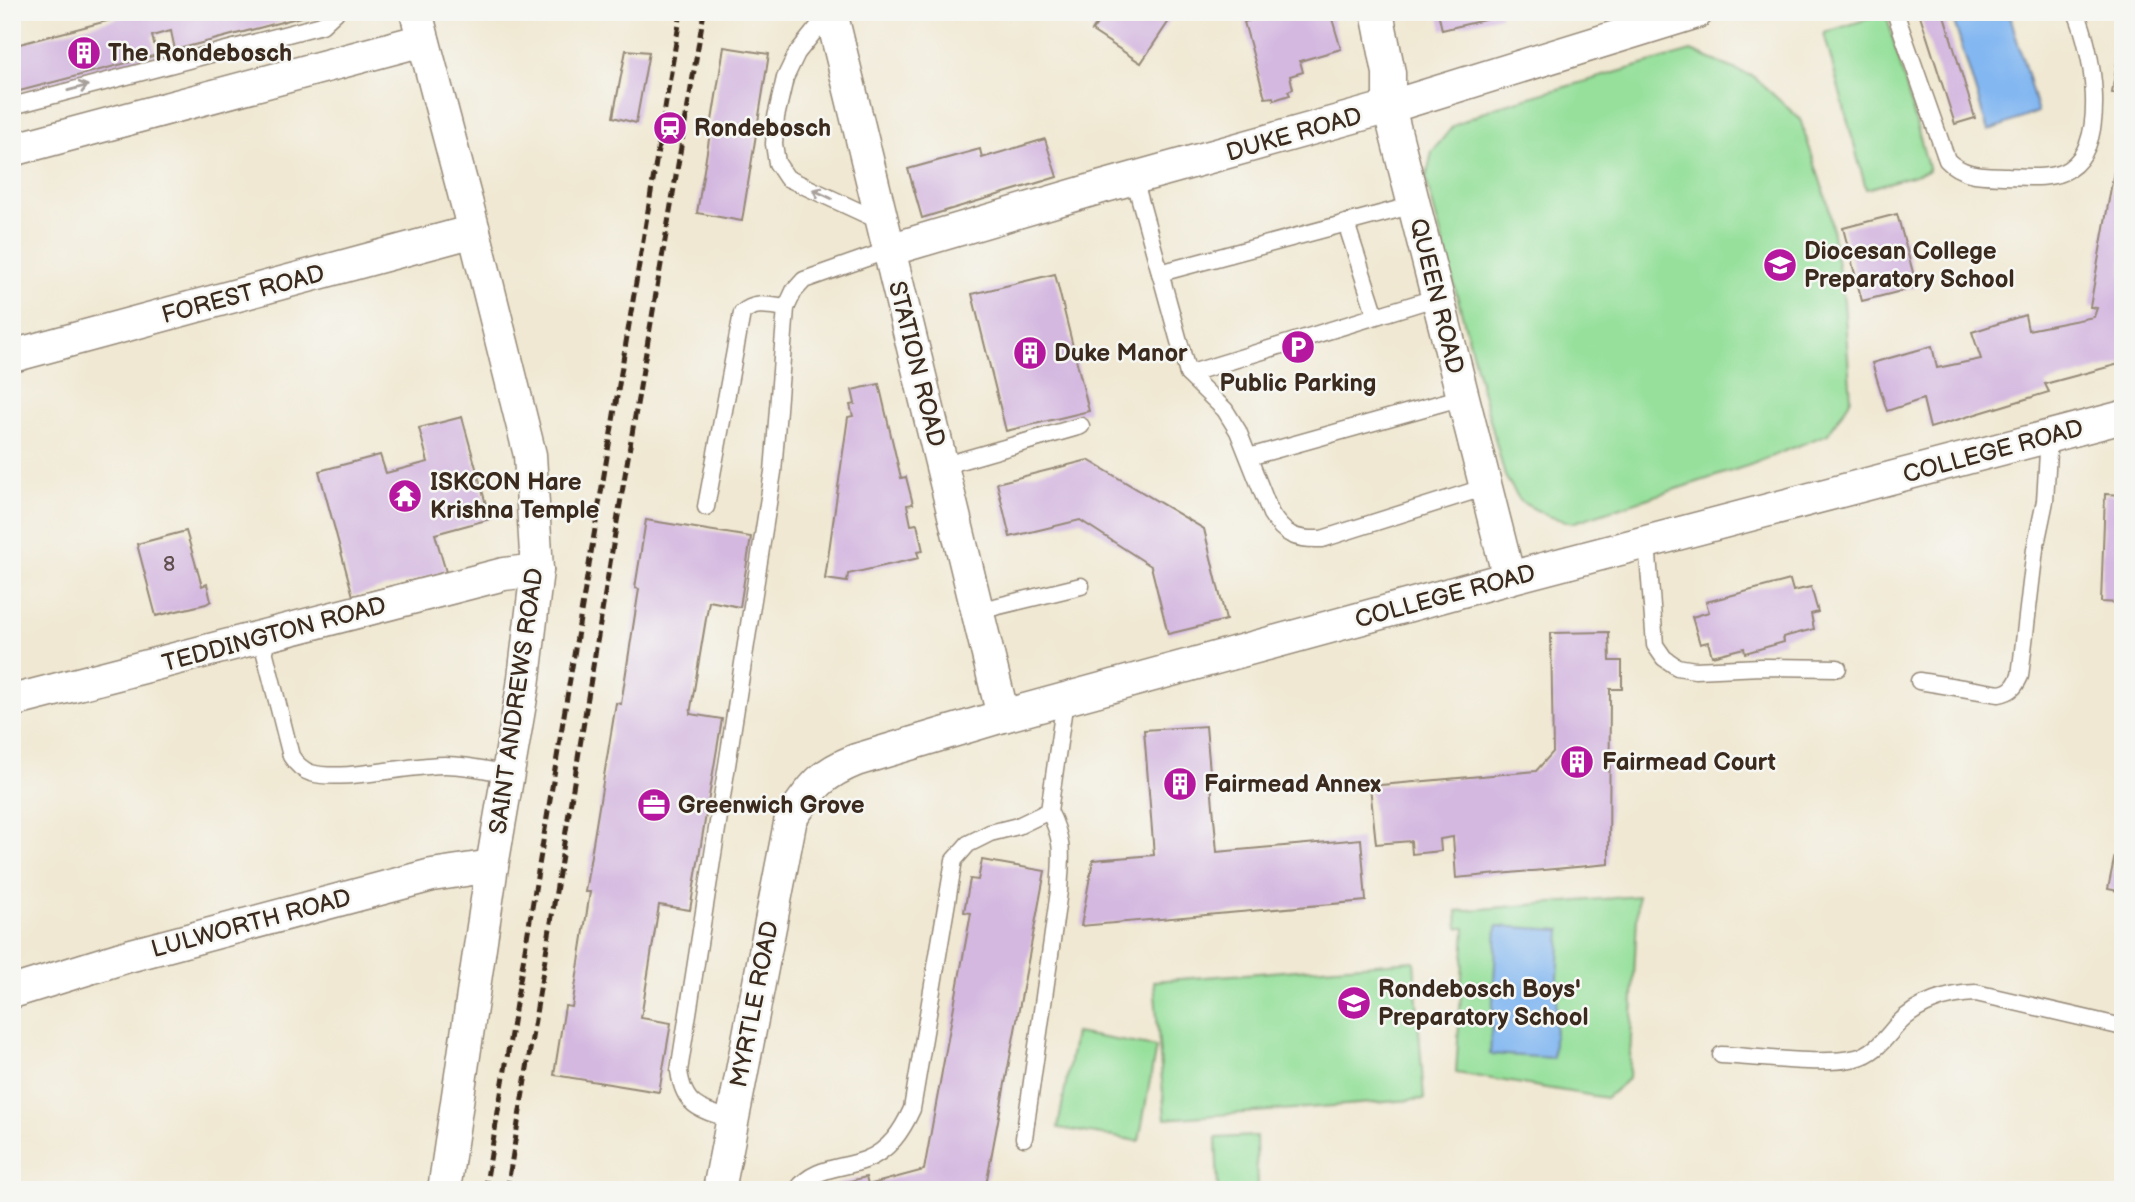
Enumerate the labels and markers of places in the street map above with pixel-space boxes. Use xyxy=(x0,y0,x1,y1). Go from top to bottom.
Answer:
building icon: The Rondebosch xyxy=(65,34,103,72)
place label: The Rondebosch xyxy=(108,39,292,68)
station icon: Rondebosch xyxy=(651,109,689,147)
place label: Rondebosch xyxy=(694,114,831,143)
place label: Diocesan College Preparatory School xyxy=(1804,237,2014,294)
school or university icon: Diocesan College Preparatory School xyxy=(1761,246,1799,284)
parking icon: Public Parking xyxy=(1279,328,1317,366)
building icon: Duke Manor xyxy=(1011,334,1049,372)
place label: Duke Manor xyxy=(1054,339,1188,368)
place label: Public Parking xyxy=(1220,369,1376,398)
place label: ISKCON Hare Krishna Temple xyxy=(430,468,599,525)
temple icon: ISKCON Hare Krishna Temple xyxy=(386,477,424,515)
building icon: Fairmead Court xyxy=(1558,743,1596,781)
place label: Fairmead Court xyxy=(1602,748,1776,777)
building icon: Fairmead Annex xyxy=(1161,765,1199,803)
place label: Fairmead Annex xyxy=(1204,770,1381,799)
office icon: Greenwich Grove xyxy=(635,786,673,824)
place label: Greenwich Grove xyxy=(678,791,865,820)
place label: Rondebosch Boys' Preparatory School xyxy=(1378,975,1588,1032)
school or university icon: Rondebosch Boys' Preparatory School xyxy=(1335,984,1373,1022)

